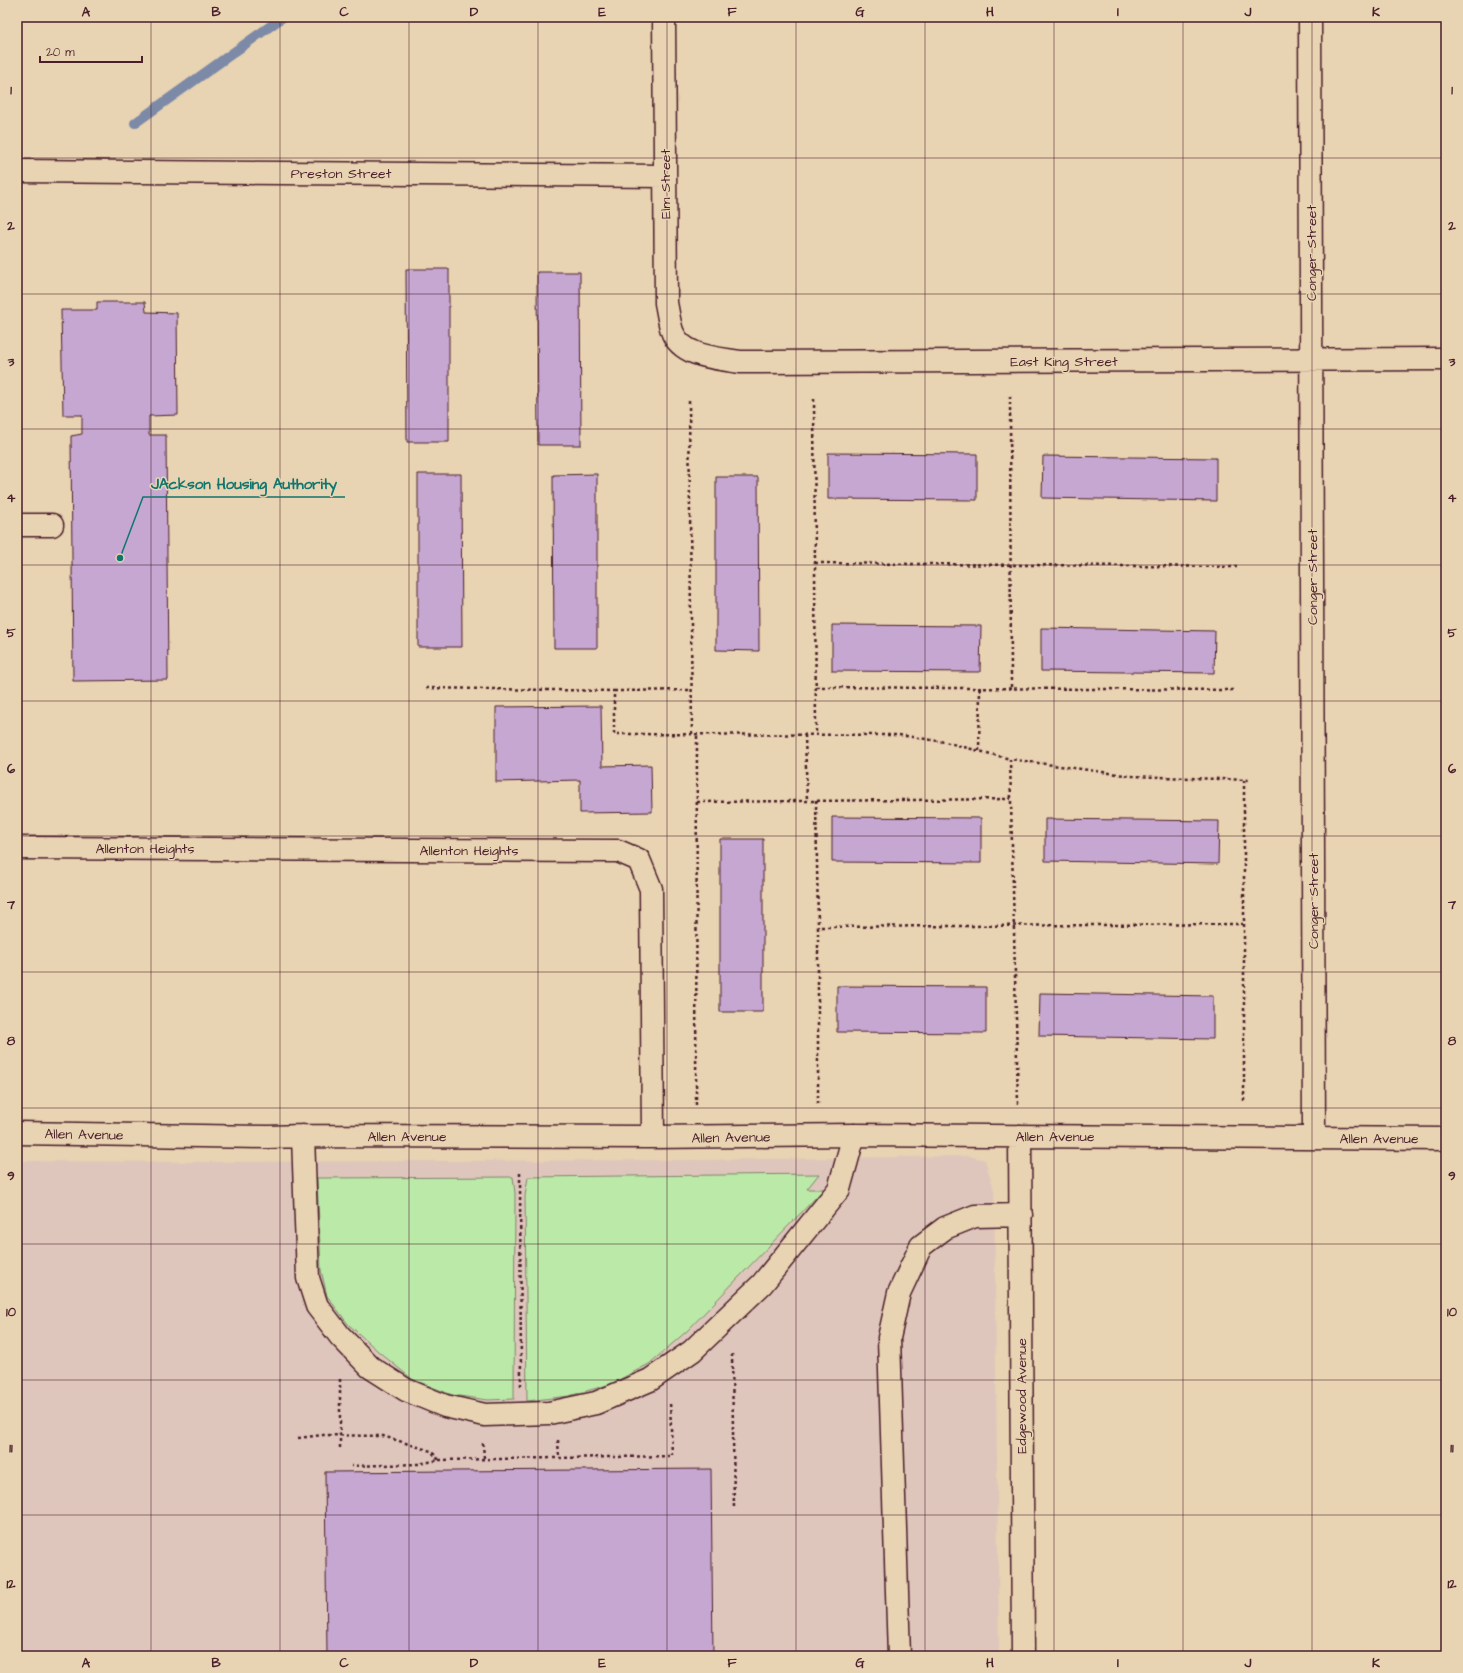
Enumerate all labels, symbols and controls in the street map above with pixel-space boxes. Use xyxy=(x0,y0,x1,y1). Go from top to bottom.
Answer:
text: A xyxy=(82,3,91,21)
text: B xyxy=(211,3,221,21)
text: C xyxy=(339,3,349,21)
text: D xyxy=(470,3,479,21)
text: E xyxy=(598,3,606,21)
text: F xyxy=(727,3,737,21)
text: G xyxy=(855,3,865,21)
text: H xyxy=(986,3,994,21)
text: I xyxy=(1117,3,1119,21)
text: J xyxy=(1244,3,1252,21)
text: K xyxy=(1372,3,1380,21)
scale bar xyxy=(40,38,142,64)
text: 20 m xyxy=(46,44,75,61)
text: 1 xyxy=(10,81,12,99)
text: 1 xyxy=(1451,81,1453,99)
street label: Elm Street xyxy=(656,149,676,219)
street label: Preston Street xyxy=(291,164,392,184)
street label: Conger Street xyxy=(1302,205,1322,301)
text: 2 xyxy=(6,217,15,235)
text: 2 xyxy=(1447,217,1456,235)
street label: East King Street xyxy=(1010,352,1118,372)
text: 3 xyxy=(7,353,15,371)
text: 3 xyxy=(1448,353,1456,371)
callout: JAckson Housing Authority xyxy=(143,470,345,497)
text: JAckson Housing Authority xyxy=(150,474,338,497)
text: 4 xyxy=(7,489,16,507)
text: 4 xyxy=(1448,489,1457,507)
street label: Conger Street xyxy=(1303,529,1323,625)
text: 5 xyxy=(6,624,16,642)
text: 5 xyxy=(1447,624,1457,642)
text: 6 xyxy=(7,760,16,778)
text: 6 xyxy=(1448,760,1457,778)
street label: Allenton Heights xyxy=(95,839,195,859)
street label: Allenton Heights xyxy=(419,841,519,861)
street label: Conger Street xyxy=(1304,853,1324,949)
text: 7 xyxy=(6,896,16,914)
text: 7 xyxy=(1447,896,1457,914)
text: 8 xyxy=(7,1032,16,1050)
text: 8 xyxy=(1448,1032,1457,1050)
street label: Allen Avenue xyxy=(44,1124,124,1146)
street label: Allen Avenue xyxy=(367,1127,447,1147)
street label: Allen Avenue xyxy=(691,1127,771,1149)
street label: Allen Avenue xyxy=(1015,1127,1095,1147)
street label: Allen Avenue xyxy=(1339,1129,1419,1149)
text: 9 xyxy=(7,1167,15,1185)
text: 9 xyxy=(1448,1167,1456,1185)
text: 10 xyxy=(6,1303,17,1321)
text: 10 xyxy=(1447,1303,1458,1321)
street label: Edgewood Avenue xyxy=(1012,1338,1032,1454)
text: 11 xyxy=(9,1439,13,1457)
text: 11 xyxy=(1450,1439,1454,1457)
text: 12 xyxy=(6,1575,16,1593)
text: 12 xyxy=(1447,1575,1457,1593)
text: A xyxy=(82,1654,91,1672)
text: B xyxy=(211,1654,221,1672)
text: C xyxy=(339,1654,349,1672)
text: D xyxy=(470,1654,479,1672)
text: E xyxy=(598,1654,606,1672)
text: F xyxy=(727,1654,737,1672)
text: G xyxy=(855,1654,865,1672)
text: H xyxy=(986,1654,994,1672)
text: I xyxy=(1117,1654,1119,1672)
text: J xyxy=(1244,1654,1252,1672)
text: K xyxy=(1372,1654,1380,1672)

